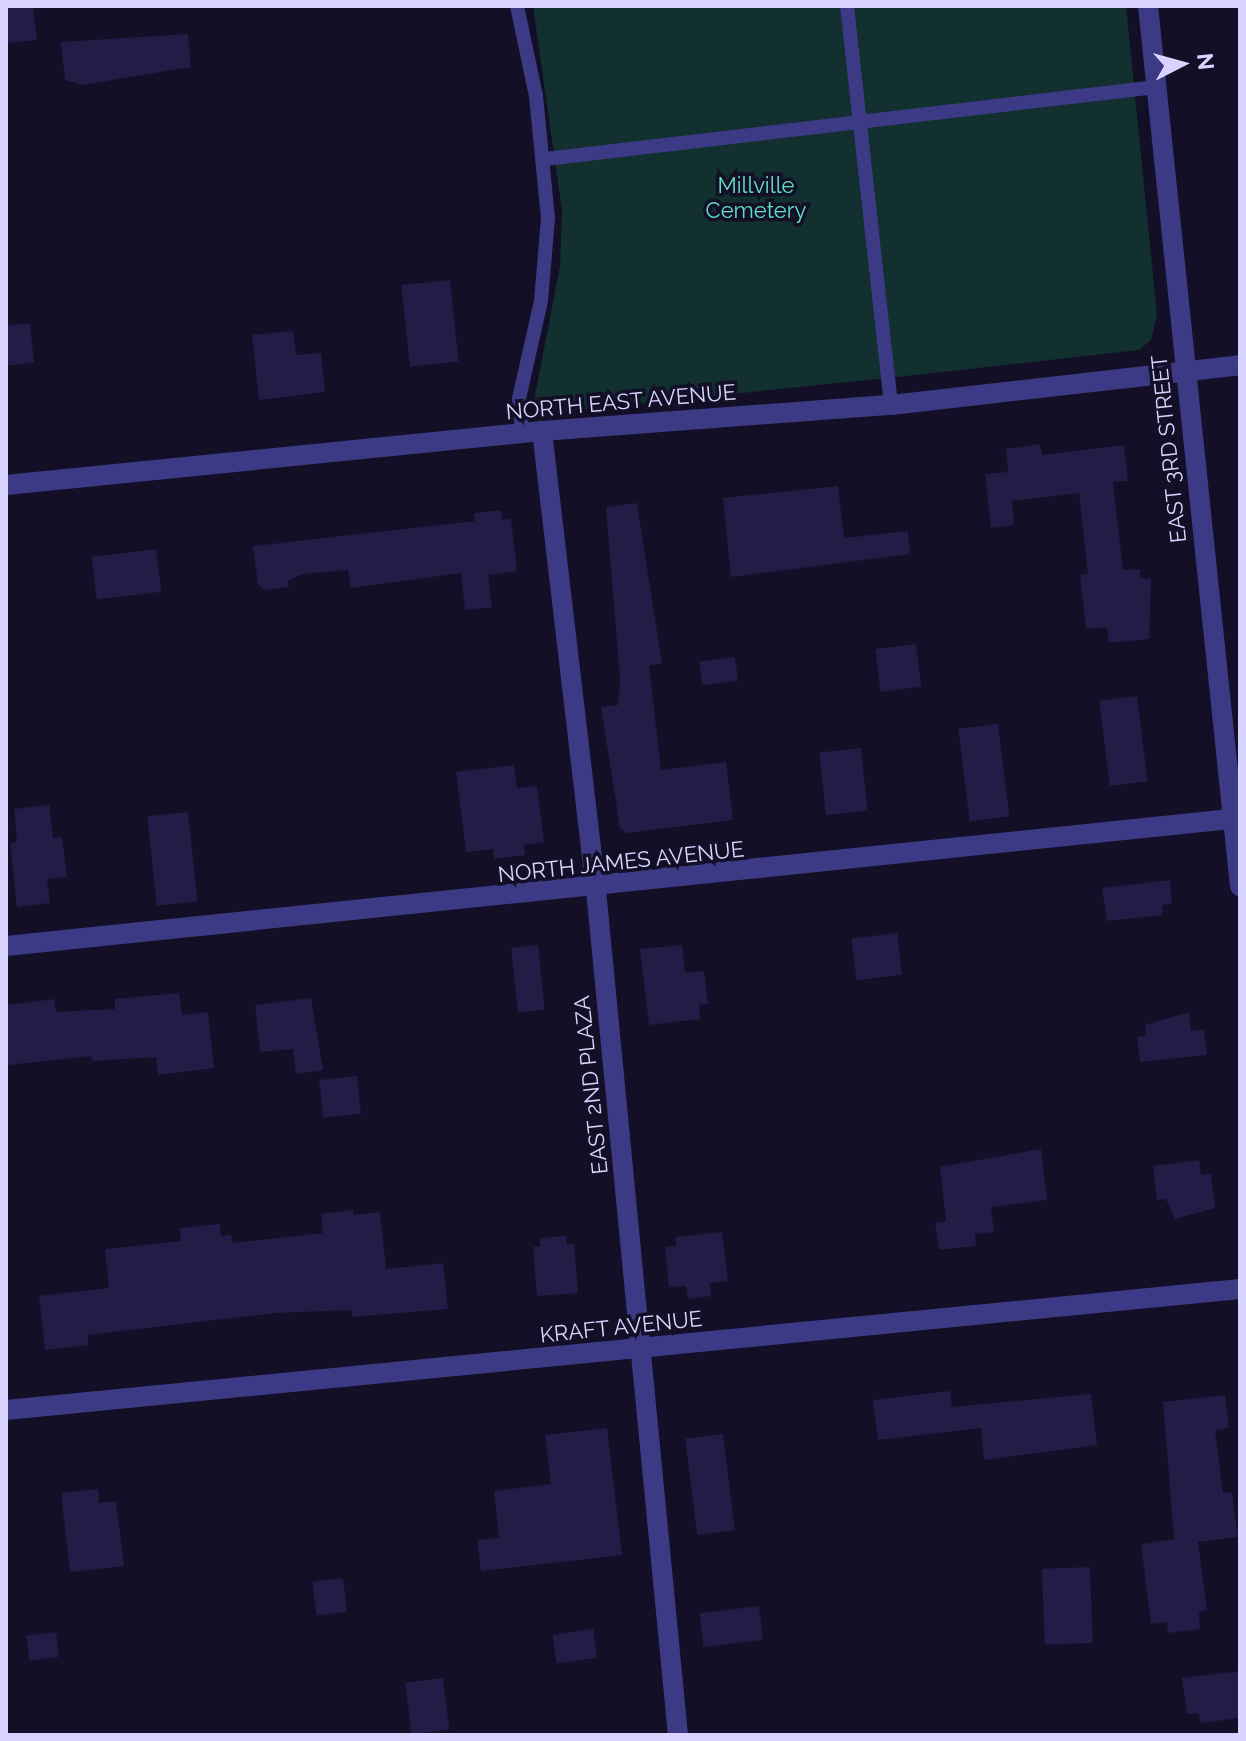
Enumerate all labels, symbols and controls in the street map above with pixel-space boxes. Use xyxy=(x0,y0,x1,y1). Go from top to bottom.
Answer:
north arrow xyxy=(1142,24,1222,104)
text: N xyxy=(1192,52,1220,71)
park label: Millville Cemetery xyxy=(706,172,806,224)
street label: EAST 3RD STREET xyxy=(1146,354,1192,544)
street label: NORTH EAST AVENUE xyxy=(504,379,738,425)
street label: NORTH JAMES AVENUE xyxy=(496,836,746,888)
street label: EAST 2ND PLAZA xyxy=(568,994,614,1176)
street label: KRAFT AVENUE xyxy=(538,1305,704,1349)

